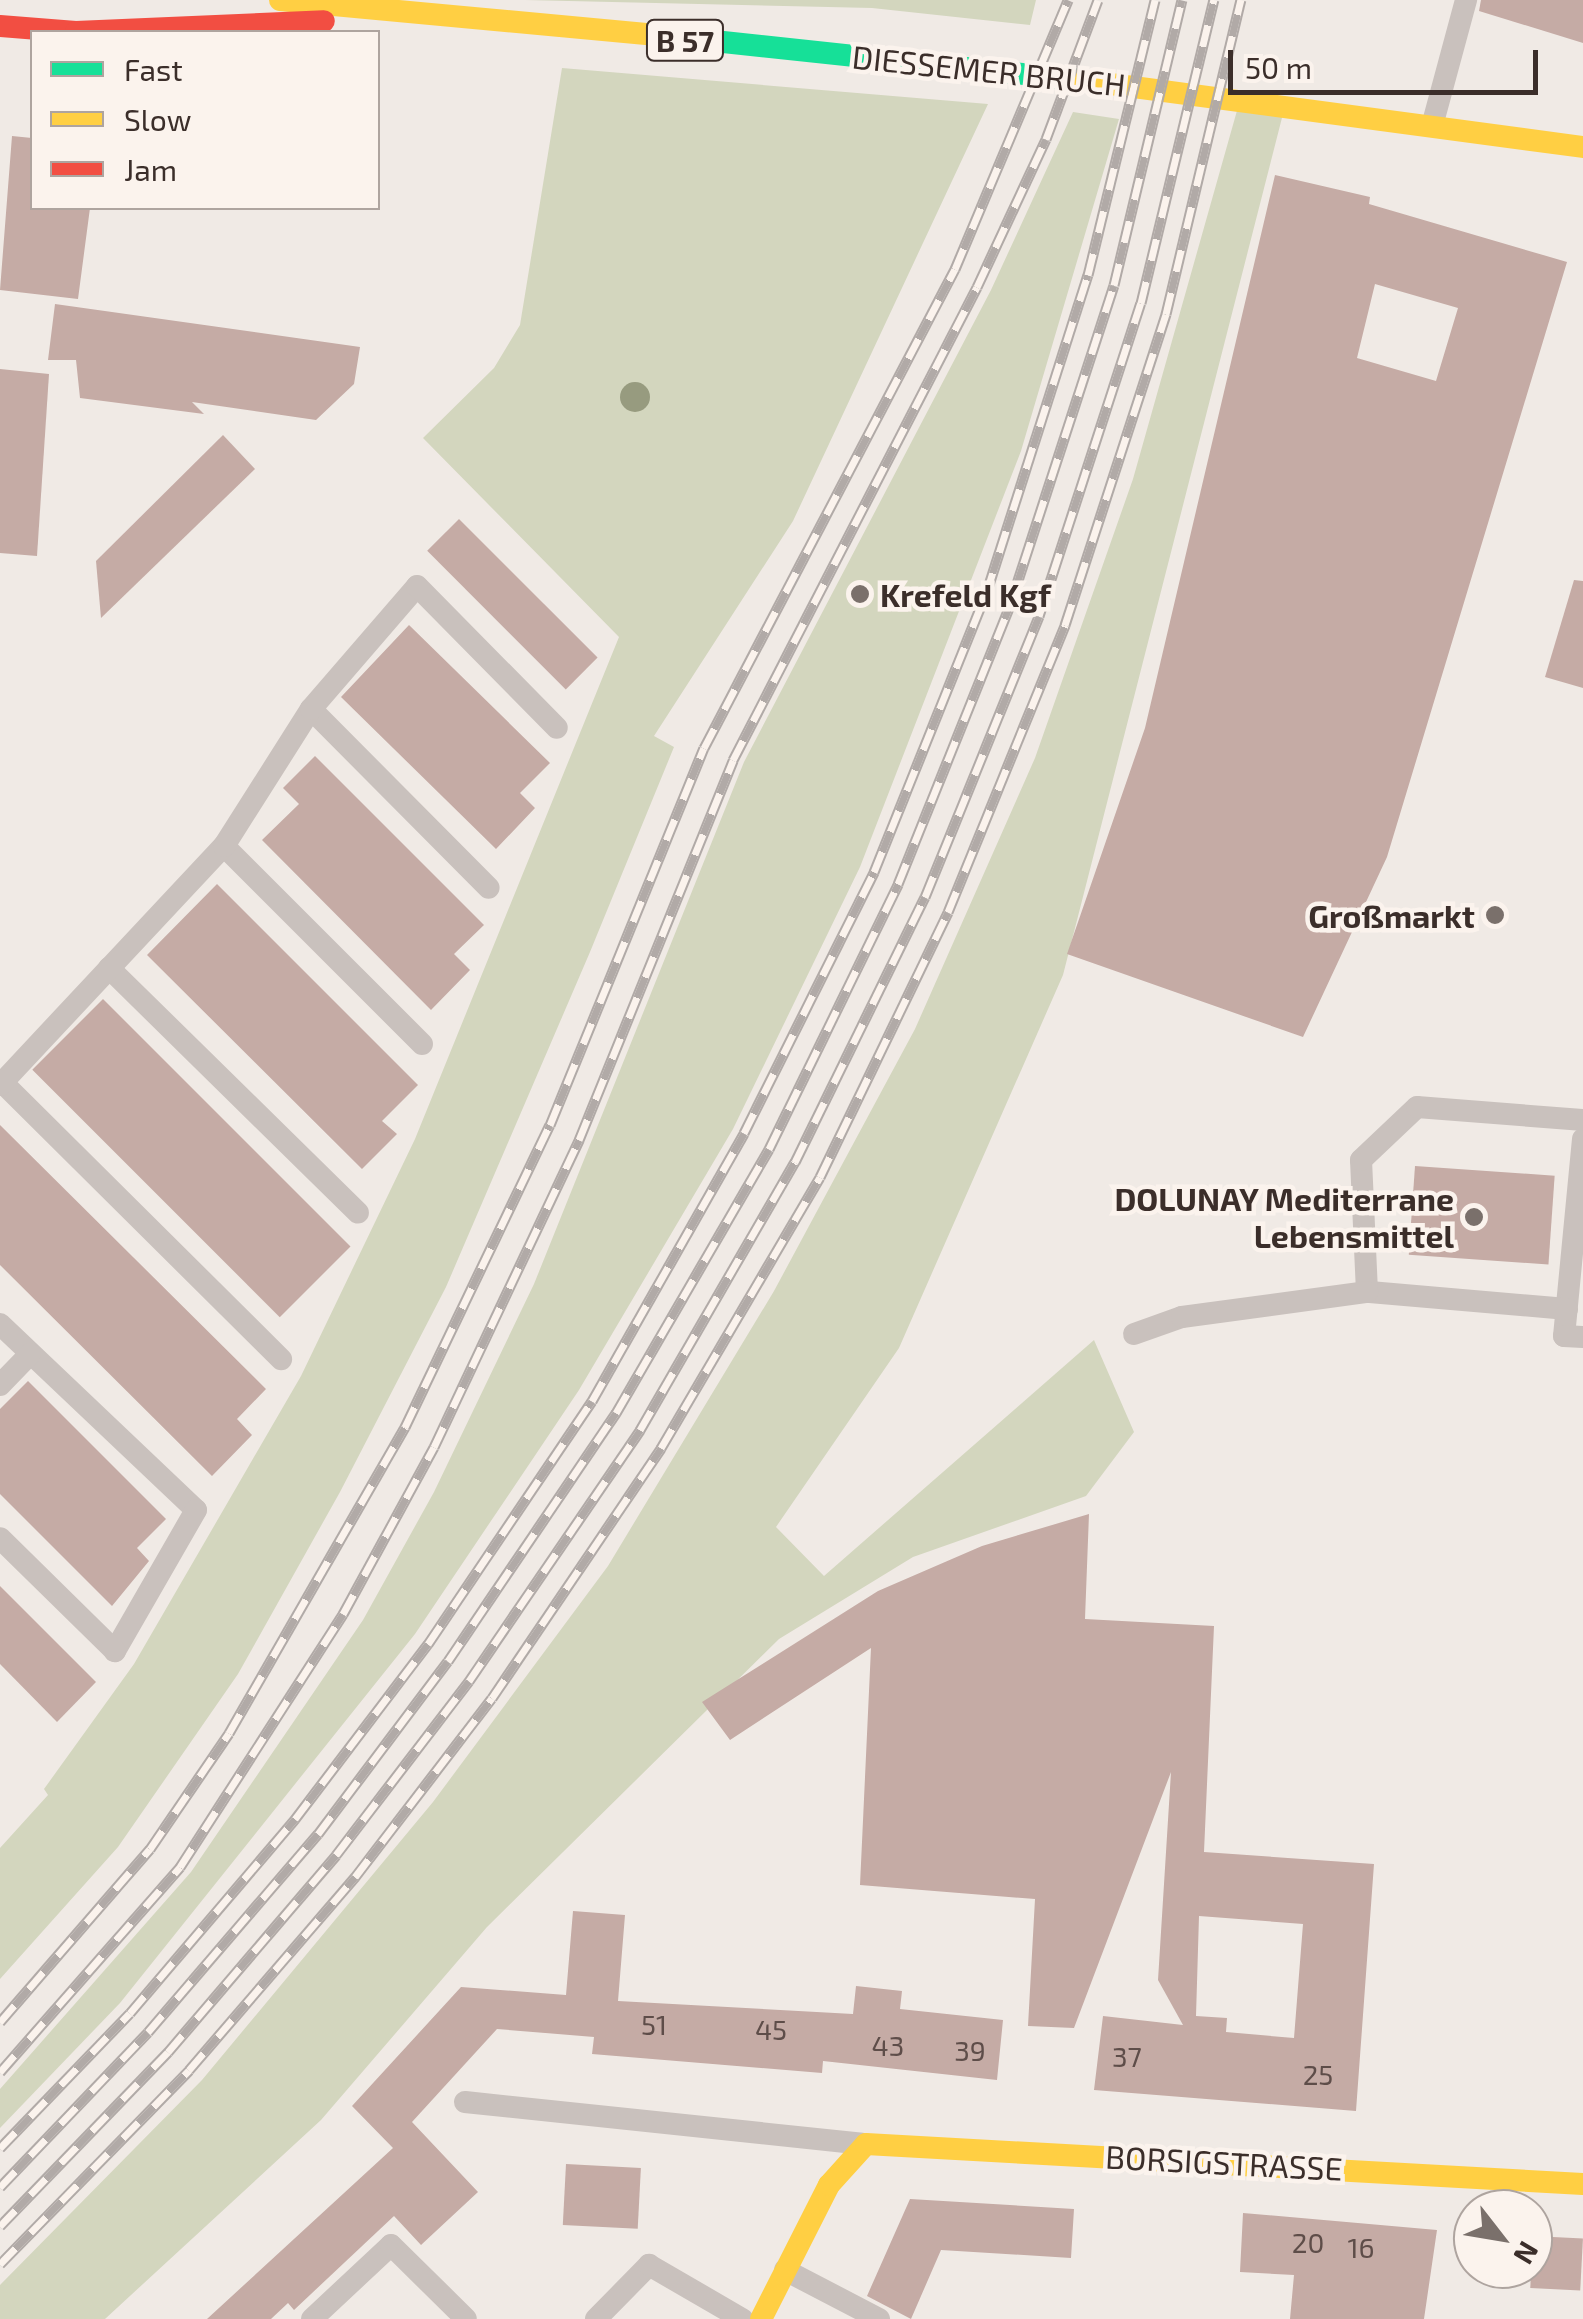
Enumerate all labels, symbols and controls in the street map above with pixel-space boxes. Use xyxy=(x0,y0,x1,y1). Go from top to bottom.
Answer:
road number: B 57 xyxy=(645,15,725,65)
legend xyxy=(30,30,380,210)
scale bar xyxy=(1233,30,1543,92)
street label: DIESSEMER BRUCH xyxy=(850,37,1128,103)
text: 50 m xyxy=(1245,49,1312,85)
text: Fast xyxy=(124,51,183,87)
text: Slow xyxy=(124,101,191,137)
text: Jam xyxy=(124,151,177,187)
place label: Krefeld Kgf xyxy=(880,575,1051,613)
marker: Krefeld Kgf xyxy=(849,583,871,605)
place label: Großmarkt xyxy=(1308,896,1475,934)
marker: Großmarkt xyxy=(1484,904,1506,926)
place label: DOLUNAY Mediterrane Lebensmittel xyxy=(1114,1180,1454,1255)
marker: DOLUNAY Mediterrane Lebensmittel xyxy=(1463,1206,1485,1228)
house number: 51 xyxy=(641,2007,667,2041)
house number: 45 xyxy=(755,2012,787,2046)
house number: 43 xyxy=(872,2028,904,2062)
house number: 39 xyxy=(954,2033,986,2067)
house number: 37 xyxy=(1112,2039,1142,2073)
house number: 25 xyxy=(1303,2057,1333,2091)
street label: BORSIGSTRASSE xyxy=(1104,2137,1344,2187)
north arrow xyxy=(1453,2189,1553,2289)
house number: 20 xyxy=(1292,2225,1324,2259)
house number: 16 xyxy=(1347,2230,1375,2264)
text: N xyxy=(1507,2236,1547,2271)

